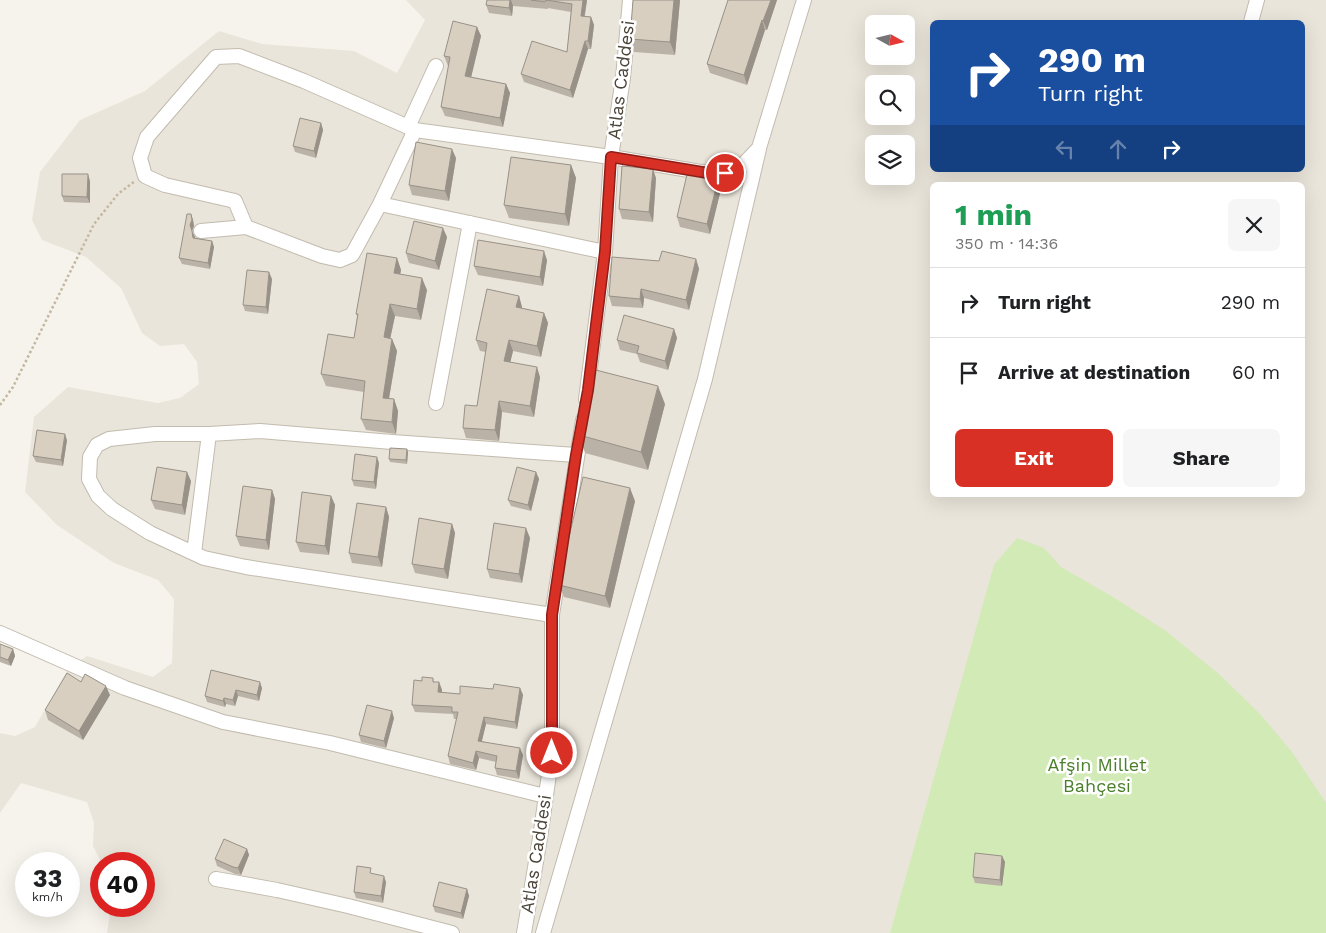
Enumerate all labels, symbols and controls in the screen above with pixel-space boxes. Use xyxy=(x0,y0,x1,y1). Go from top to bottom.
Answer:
north arrow xyxy=(865,15,915,65)
map controls xyxy=(865,15,915,185)
street label: Atlas Caddesi xyxy=(603,19,638,141)
text: 290 m xyxy=(1038,39,1146,81)
icon: right xyxy=(955,40,1020,105)
button: search xyxy=(865,75,915,125)
text: Turn right xyxy=(1038,81,1143,106)
button: layers xyxy=(865,135,915,185)
icon: left xyxy=(1051,135,1079,163)
icon: ahead xyxy=(1104,135,1132,163)
icon: right xyxy=(1157,135,1185,163)
pin xyxy=(704,152,746,194)
icon: arrive xyxy=(711,159,739,187)
text: 1 min xyxy=(955,197,1032,232)
button: close xyxy=(1228,199,1280,251)
text: 350 m · 14:36 xyxy=(955,234,1058,253)
icon: right xyxy=(955,289,983,317)
text: Turn right xyxy=(998,291,1091,314)
text: 290 m xyxy=(1221,291,1280,314)
icon: arrive xyxy=(955,359,983,387)
text: Arrive at destination xyxy=(998,361,1190,384)
text: 60 m xyxy=(1232,361,1280,384)
button: Exit xyxy=(955,429,1113,487)
button: Share xyxy=(1123,429,1280,487)
position arrow xyxy=(525,726,577,778)
park label: Afşin Millet Bahçesi xyxy=(1048,754,1147,796)
street label: Atlas Caddesi xyxy=(516,793,555,915)
speed limit sign: 40 xyxy=(90,852,155,917)
text: 33 xyxy=(33,864,62,893)
text: km/h xyxy=(32,890,63,904)

